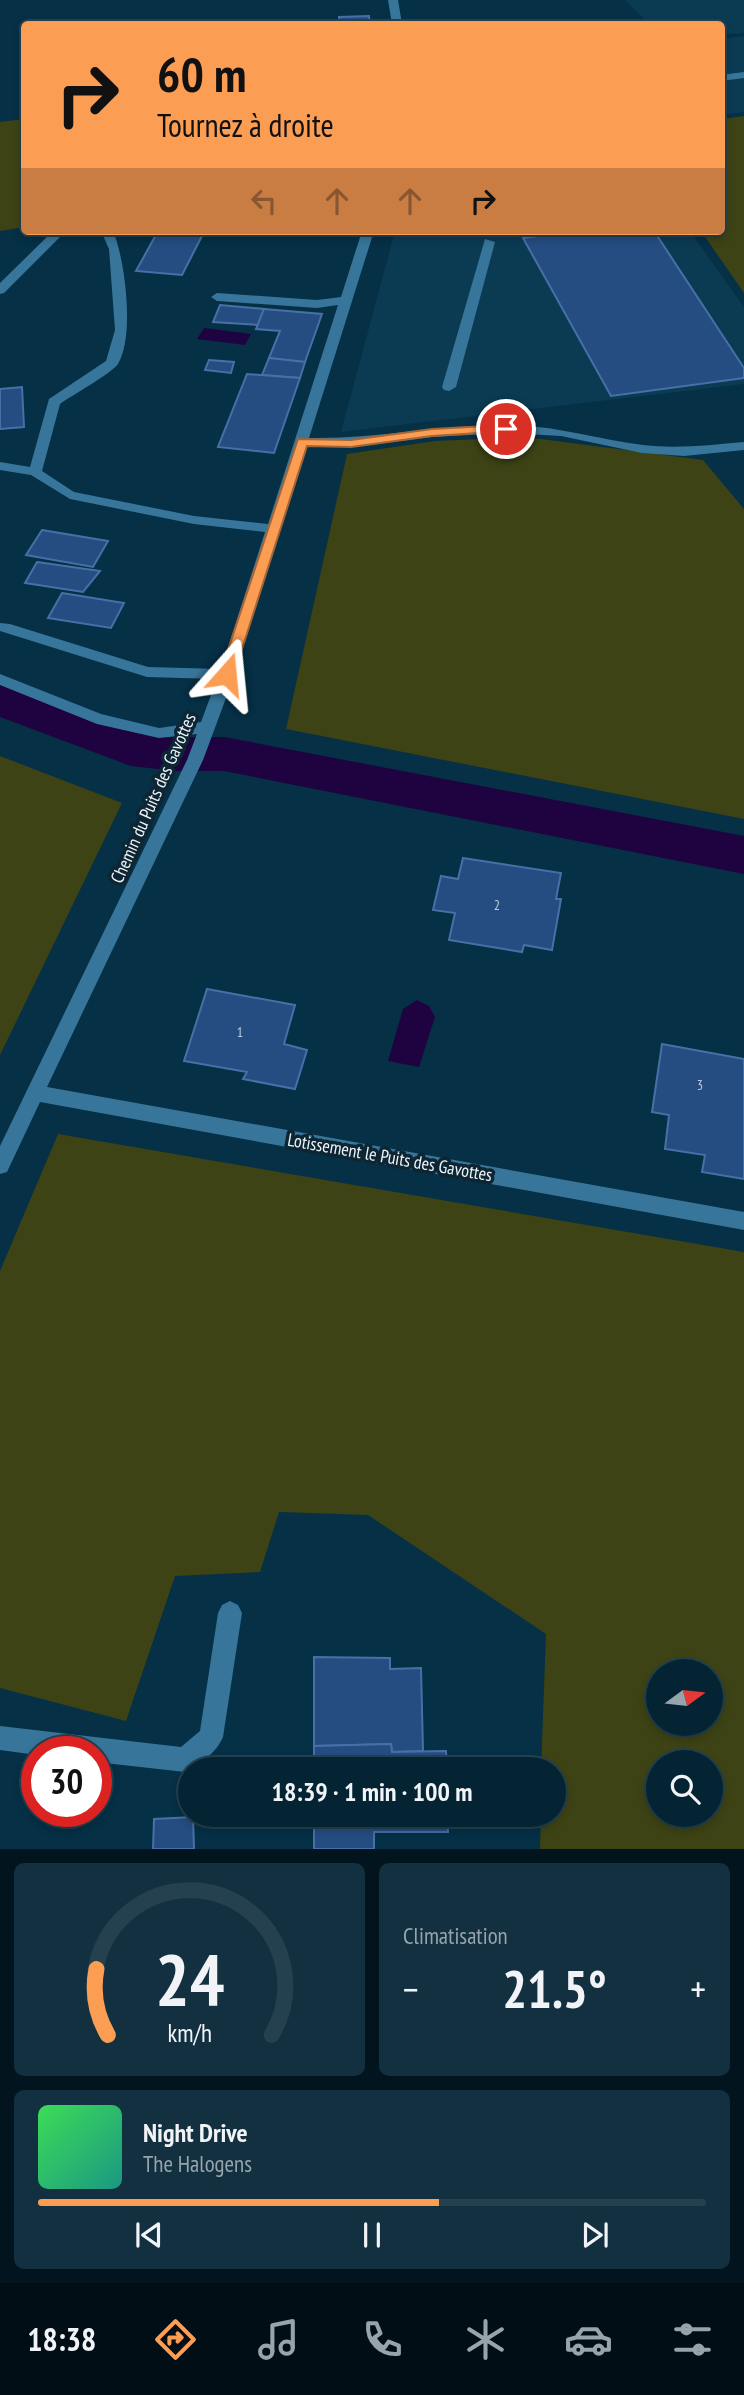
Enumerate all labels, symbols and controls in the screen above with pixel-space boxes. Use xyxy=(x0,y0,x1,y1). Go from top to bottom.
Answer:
text: 60 m xyxy=(157,42,246,106)
icon: right xyxy=(42,49,133,140)
text: Tournez à droite xyxy=(157,104,334,146)
icon: left xyxy=(245,182,283,220)
icon: ahead xyxy=(318,182,356,220)
icon: ahead xyxy=(391,182,429,220)
icon: right xyxy=(464,182,502,220)
pin xyxy=(476,399,536,459)
icon: arrive xyxy=(487,410,525,448)
position arrow xyxy=(190,637,264,711)
street label: Chemin du Puits des Gavottes xyxy=(105,709,201,887)
house number: 2 xyxy=(494,896,500,914)
house number: 1 xyxy=(237,1023,243,1041)
house number: 3 xyxy=(697,1076,703,1094)
street label: Lotissement le Puits des Gavottes xyxy=(286,1128,494,1186)
north arrow xyxy=(646,1659,723,1736)
map controls xyxy=(646,1659,723,1827)
speed limit sign: 30 xyxy=(21,1736,112,1827)
button: search xyxy=(646,1750,723,1827)
text: 18:39 · 1 min · 100 m xyxy=(272,1775,472,1808)
text: Climatisation xyxy=(403,1921,508,1950)
text: 24 xyxy=(155,1932,224,2026)
text: 21.5° xyxy=(502,1955,607,2022)
text: − xyxy=(403,1964,419,2013)
text: + xyxy=(690,1964,706,2013)
text: km/h xyxy=(167,2017,212,2049)
text: Night Drive xyxy=(143,2116,248,2149)
text: The Halogens xyxy=(143,2149,252,2178)
icon: previous xyxy=(130,2216,168,2254)
icon: pause xyxy=(353,2216,391,2254)
icon: next xyxy=(576,2216,614,2254)
icon: directions xyxy=(151,2315,200,2364)
icon: music xyxy=(254,2315,303,2364)
icon: phone xyxy=(358,2315,407,2364)
icon: climate xyxy=(461,2315,510,2364)
icon: car xyxy=(564,2315,613,2364)
icon: filters xyxy=(668,2315,717,2364)
text: 18:38 xyxy=(27,2318,96,2360)

